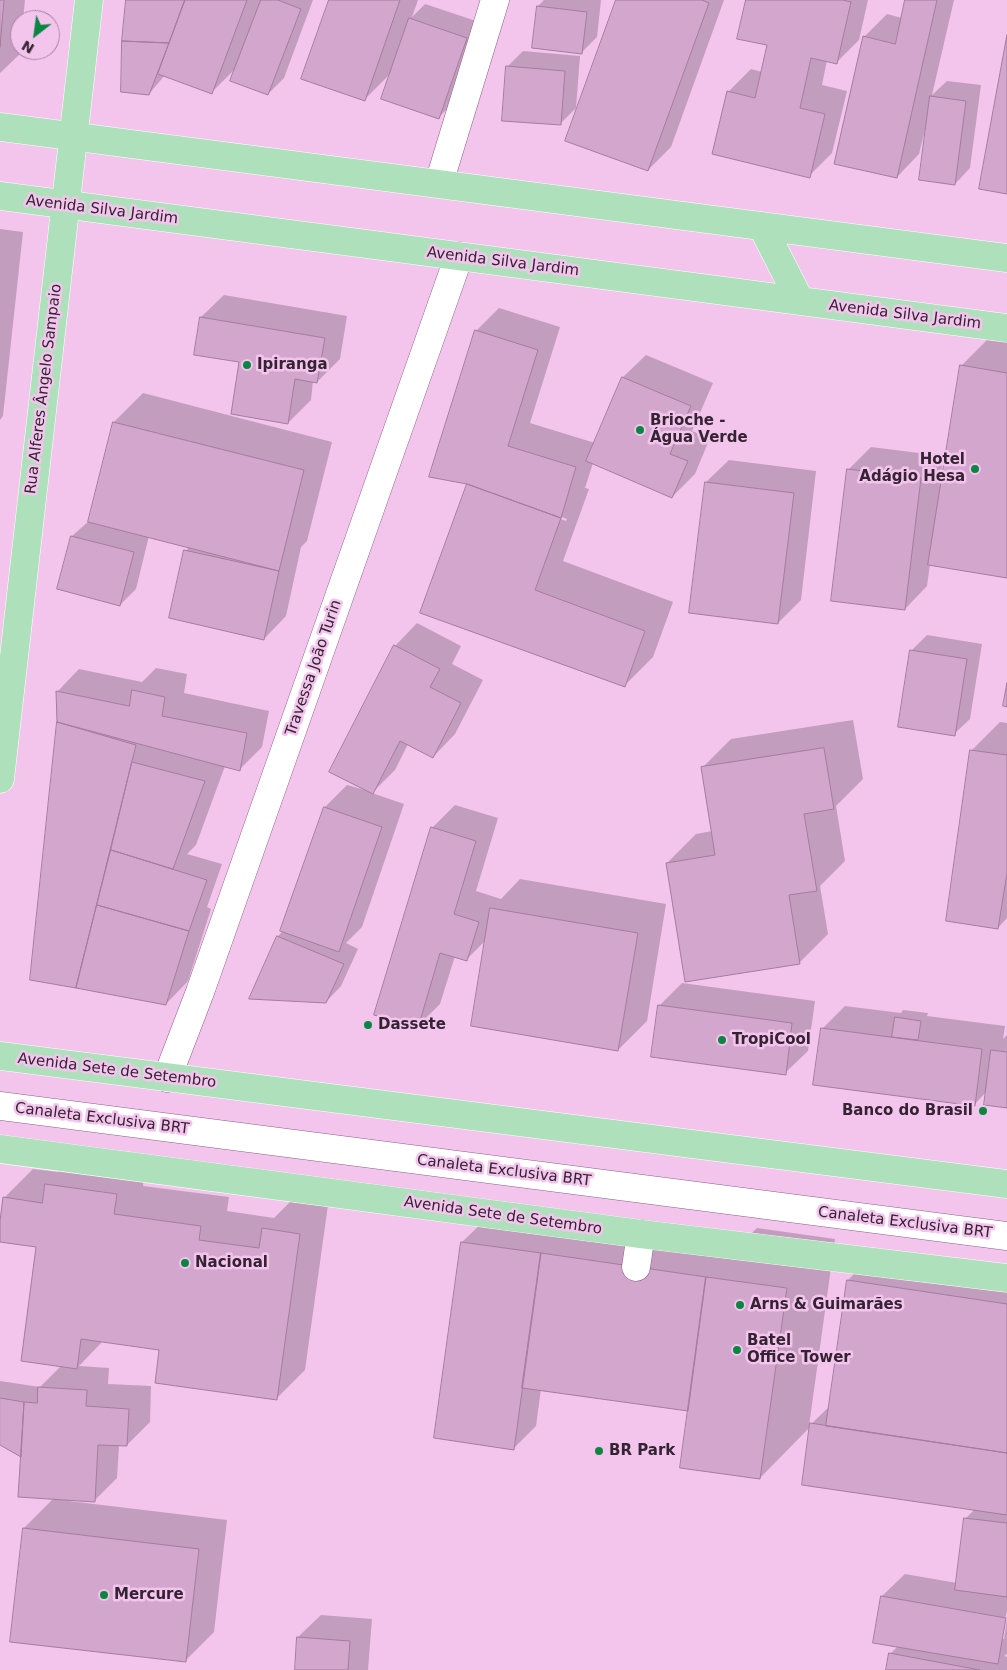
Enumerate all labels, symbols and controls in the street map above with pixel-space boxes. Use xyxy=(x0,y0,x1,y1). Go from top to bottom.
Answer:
north arrow xyxy=(10,10,60,60)
text: N xyxy=(19,37,37,57)
street label: Avenida Silva Jardim xyxy=(25,192,179,228)
street label: Avenida Silva Jardim xyxy=(426,244,580,280)
street label: Rua Alferes Ângelo Sampaio xyxy=(22,283,66,495)
street label: Avenida Silva Jardim xyxy=(828,297,982,333)
place label: Ipiranga xyxy=(257,356,328,374)
marker: Ipiranga xyxy=(241,359,253,371)
place label: Brioche - Água Verde xyxy=(650,412,748,447)
marker: Brioche - Água Verde xyxy=(634,424,646,436)
place label: Hotel Adágio Hesa xyxy=(859,451,965,486)
marker: Hotel Adágio Hesa xyxy=(969,463,981,475)
street label: Travessa João Turin xyxy=(282,597,346,739)
place label: Dassete xyxy=(378,1016,446,1034)
marker: Dassete xyxy=(362,1019,374,1031)
place label: TropiCool xyxy=(732,1031,811,1049)
marker: TropiCool xyxy=(716,1034,728,1046)
street label: Avenida Sete de Setembro xyxy=(17,1050,217,1092)
street label: Canaleta Exclusiva BRT xyxy=(14,1099,190,1139)
place label: Banco do Brasil xyxy=(842,1102,973,1120)
marker: Banco do Brasil xyxy=(977,1105,989,1117)
street label: Canaleta Exclusiva BRT xyxy=(416,1151,592,1191)
street label: Avenida Sete de Setembro xyxy=(403,1193,603,1239)
street label: Canaleta Exclusiva BRT xyxy=(817,1203,993,1243)
place label: Nacional xyxy=(195,1254,268,1272)
marker: Nacional xyxy=(179,1257,191,1269)
place label: Arns & Guimarães xyxy=(750,1296,903,1314)
marker: Arns & Guimarães xyxy=(734,1299,746,1311)
place label: Batel Office Tower xyxy=(747,1332,851,1367)
marker: Batel Office Tower xyxy=(731,1344,743,1356)
place label: BR Park xyxy=(609,1442,675,1460)
marker: BR Park xyxy=(593,1445,605,1457)
place label: Mercure xyxy=(114,1586,184,1604)
marker: Mercure xyxy=(98,1589,110,1601)

